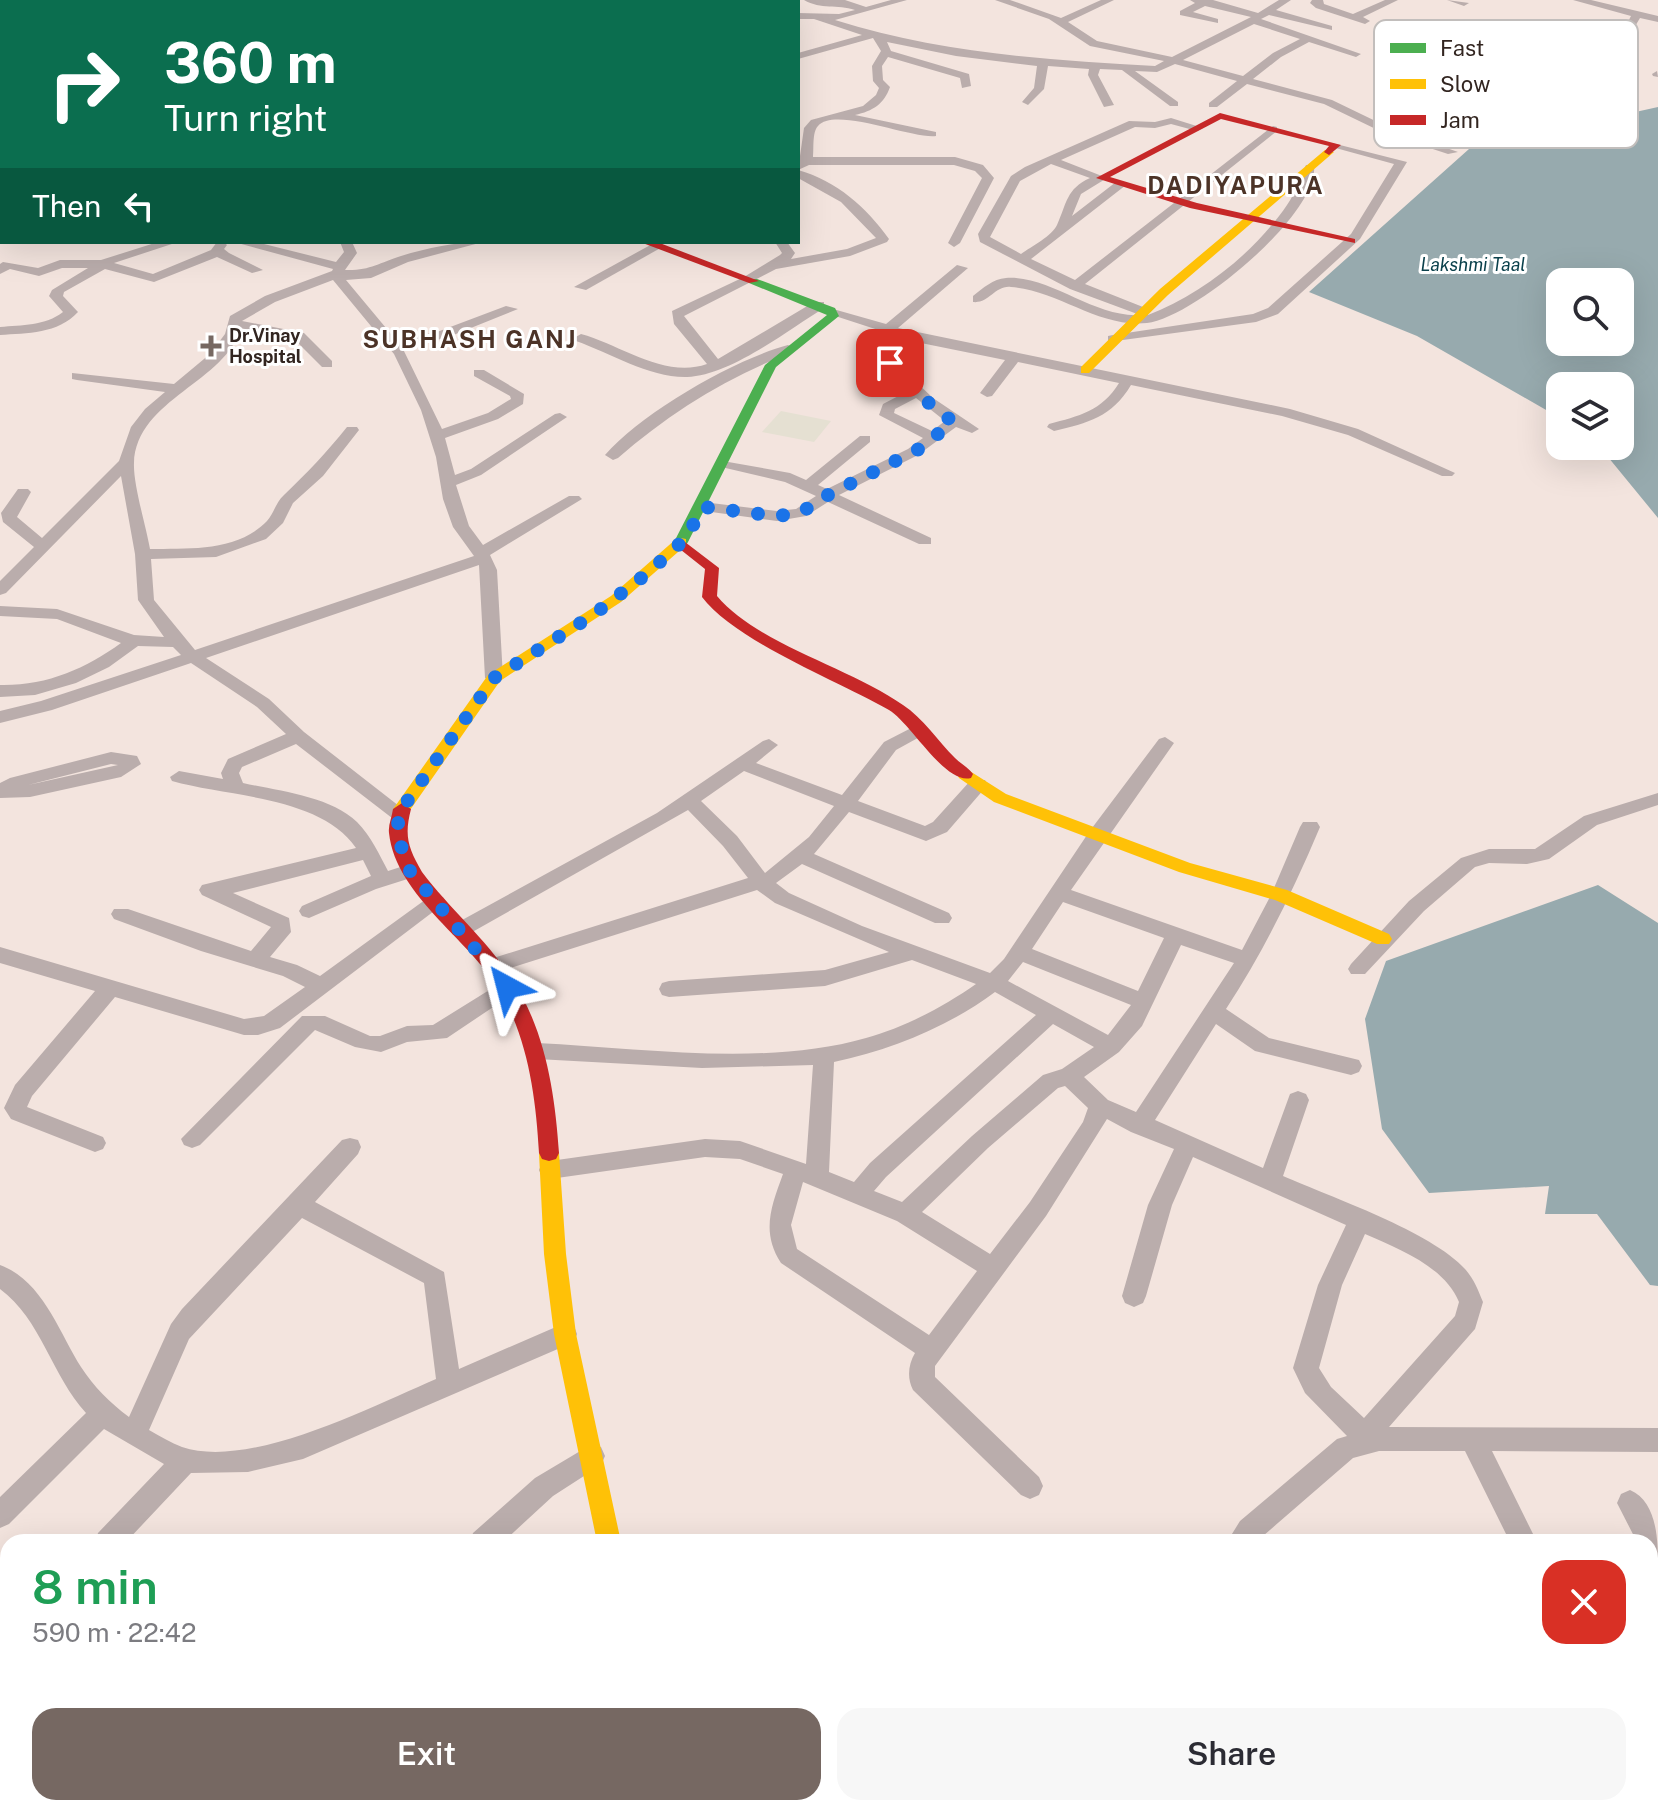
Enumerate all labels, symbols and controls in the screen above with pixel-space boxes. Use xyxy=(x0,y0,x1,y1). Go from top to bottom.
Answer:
legend xyxy=(1374,20,1638,148)
text: 360 m xyxy=(164,30,337,96)
icon: right xyxy=(32,32,136,136)
text: Fast xyxy=(1440,35,1484,61)
text: Slow xyxy=(1440,71,1490,97)
text: Turn right xyxy=(164,97,327,139)
text: Jam xyxy=(1440,107,1480,133)
district label: DADIYAPURA xyxy=(1147,171,1325,199)
icon: left xyxy=(117,184,161,228)
text: Then xyxy=(32,188,101,224)
water label: Lakshmi Taal xyxy=(1420,254,1526,275)
map controls xyxy=(1546,268,1634,460)
button: search xyxy=(1546,268,1634,356)
place label: Dr.Vinay Hospital xyxy=(229,325,302,367)
district label: SUBHASH GANJ xyxy=(363,325,578,353)
pin xyxy=(856,329,924,397)
marker: Dr.Vinay Hospital xyxy=(200,335,222,357)
icon: arrive xyxy=(868,341,912,385)
button: layers xyxy=(1546,372,1634,460)
position arrow xyxy=(465,945,549,1029)
text: 8 min xyxy=(32,1558,158,1615)
button: close xyxy=(1542,1560,1626,1644)
text: 590 m · 22:42 xyxy=(32,1617,196,1648)
button: Exit xyxy=(32,1708,821,1800)
button: Share xyxy=(837,1708,1626,1800)

